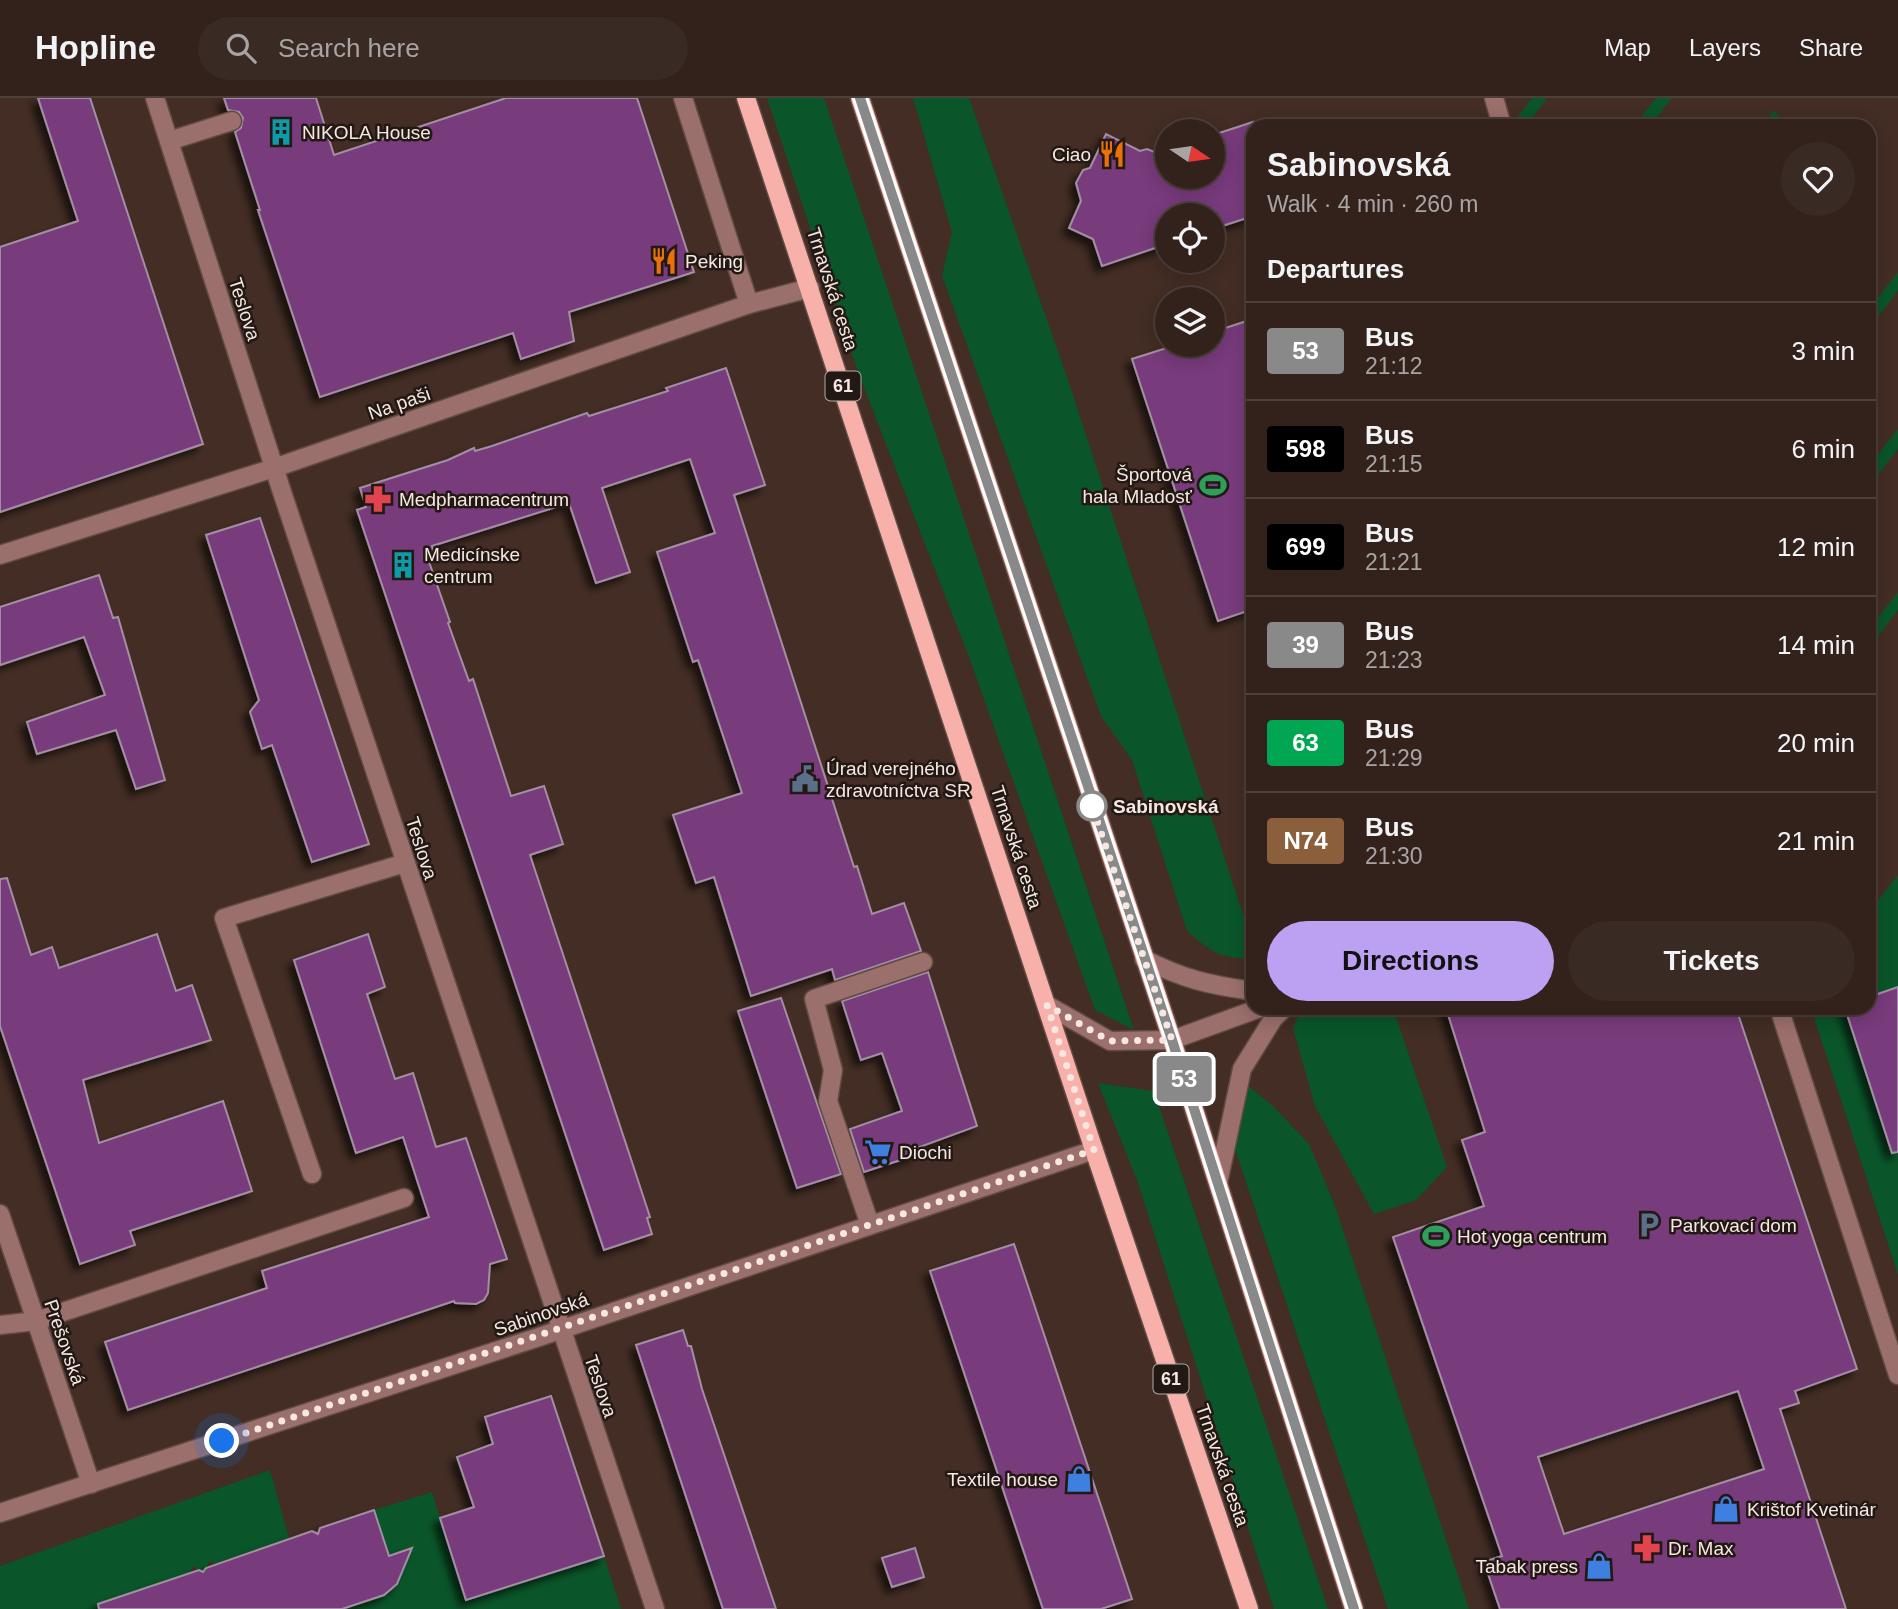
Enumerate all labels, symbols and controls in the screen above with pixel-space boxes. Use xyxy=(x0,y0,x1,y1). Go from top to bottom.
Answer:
search box xyxy=(198,17,688,80)
text: Hopline xyxy=(35,29,156,66)
icon: search xyxy=(222,29,260,67)
text: Search here xyxy=(278,33,420,63)
text: Map xyxy=(1604,34,1651,61)
text: Layers xyxy=(1689,34,1761,61)
text: Share xyxy=(1799,34,1863,61)
building icon: NIKOLA House xyxy=(266,117,296,147)
north arrow xyxy=(1155,119,1225,189)
map controls xyxy=(1155,119,1225,357)
place label: NIKOLA House xyxy=(302,122,431,143)
restaurant icon: Ciao xyxy=(1097,139,1127,169)
button: heart xyxy=(1781,142,1855,216)
place label: Ciao xyxy=(1052,144,1091,165)
text: Sabinovská xyxy=(1267,146,1450,183)
text: Walk · 4 min · 260 m xyxy=(1267,191,1478,217)
button: locate xyxy=(1155,203,1225,273)
street label: Trnavská cesta xyxy=(803,225,862,354)
restaurant icon: Peking xyxy=(649,246,679,276)
place label: Peking xyxy=(685,251,743,272)
text: Departures xyxy=(1267,254,1404,284)
street label: Teslova xyxy=(225,275,265,343)
button: layers xyxy=(1155,287,1225,357)
text: Bus xyxy=(1365,322,1414,352)
text: 3 min xyxy=(1791,336,1855,366)
text: 53 xyxy=(1292,337,1319,364)
text: 21:12 xyxy=(1365,353,1423,379)
road number: 61 xyxy=(826,372,860,400)
street label: Na paši xyxy=(365,383,433,424)
text: Bus xyxy=(1365,420,1414,450)
text: 6 min xyxy=(1791,434,1855,464)
text: 598 xyxy=(1285,435,1326,462)
text: 21:15 xyxy=(1365,451,1423,477)
place label: Športová hala Mladosť xyxy=(1082,464,1193,507)
sports icon: Športová hala Mladosť xyxy=(1198,470,1228,500)
pharmacy icon: Medpharmacentrum xyxy=(363,484,393,514)
place label: Medpharmacentrum xyxy=(399,489,569,510)
text: Bus xyxy=(1365,518,1414,548)
text: 12 min xyxy=(1777,532,1855,562)
text: 699 xyxy=(1285,533,1326,560)
place label: Medicínske centrum xyxy=(424,544,520,587)
text: 21:21 xyxy=(1365,549,1423,575)
building icon: Medicínske centrum xyxy=(388,550,418,580)
text: Bus xyxy=(1365,616,1414,646)
text: 14 min xyxy=(1777,630,1855,660)
text: 39 xyxy=(1292,631,1319,658)
text: 21:23 xyxy=(1365,647,1423,673)
text: Bus xyxy=(1365,714,1414,744)
text: 20 min xyxy=(1777,728,1855,758)
text: 63 xyxy=(1292,729,1319,756)
text: 21:29 xyxy=(1365,745,1423,771)
place label: Úrad verejného zdravotníctva SR xyxy=(826,758,971,801)
public building icon: Úrad verejného zdravotníctva SR xyxy=(790,764,820,794)
street label: Trnavská cesta xyxy=(987,783,1046,912)
marker: Sabinovská xyxy=(1077,791,1107,821)
place label: Sabinovská xyxy=(1113,796,1219,817)
text: Bus xyxy=(1365,812,1414,842)
street label: Teslova xyxy=(402,814,442,882)
text: 21 min xyxy=(1777,826,1855,856)
text: N74 xyxy=(1283,827,1328,854)
text: 21:30 xyxy=(1365,843,1423,869)
button: Directions xyxy=(1267,921,1554,1001)
button: Tickets xyxy=(1568,921,1855,1001)
line badge: 53 xyxy=(1152,1056,1216,1102)
text: 53 xyxy=(1171,1065,1197,1092)
supermarket icon: Diochi xyxy=(863,1137,893,1167)
place label: Diochi xyxy=(899,1142,952,1163)
parking icon: Parkovací dom xyxy=(1634,1210,1664,1240)
place label: Parkovací dom xyxy=(1670,1215,1797,1236)
sports icon: Hot yoga centrum xyxy=(1421,1221,1451,1251)
place label: Hot yoga centrum xyxy=(1457,1226,1607,1247)
street label: Sabinovská xyxy=(491,1288,591,1340)
street label: Prešovská xyxy=(40,1297,89,1388)
street label: Teslova xyxy=(580,1352,621,1420)
road number: 61 xyxy=(1154,1364,1188,1394)
street label: Trnavská cesta xyxy=(1192,1401,1253,1530)
your location xyxy=(204,1423,239,1458)
shop icon: Textile house xyxy=(1064,1464,1094,1494)
place label: Textile house xyxy=(947,1469,1058,1490)
shop icon: Krištof Kvetinár xyxy=(1711,1494,1741,1524)
place label: Krištof Kvetinár xyxy=(1747,1499,1876,1520)
pharmacy icon: Dr. Max xyxy=(1632,1533,1662,1563)
place label: Dr. Max xyxy=(1668,1538,1734,1559)
shop icon: Tabak press xyxy=(1584,1551,1614,1581)
place label: Tabak press xyxy=(1476,1556,1578,1577)

